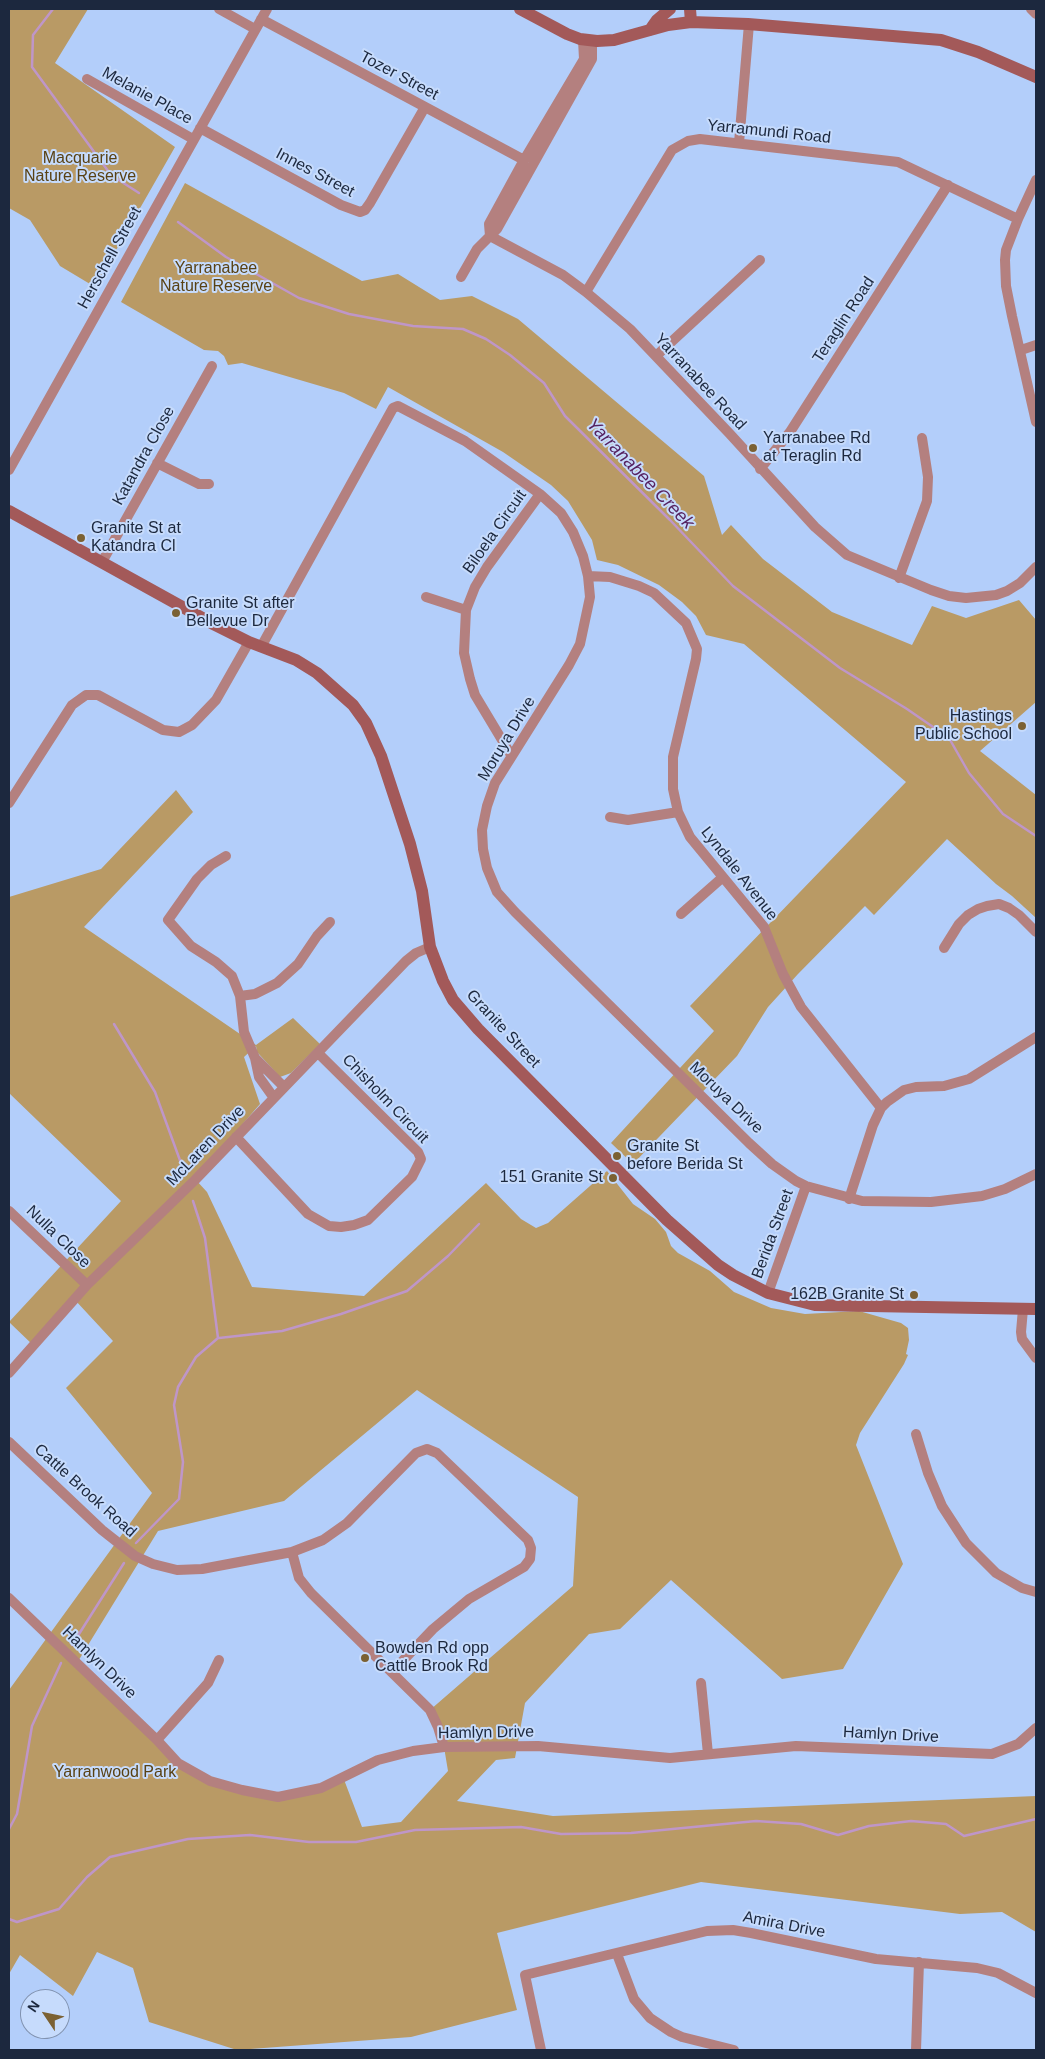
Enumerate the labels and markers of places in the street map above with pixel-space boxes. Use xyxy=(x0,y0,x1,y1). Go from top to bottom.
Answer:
place label: Yarranabee Rd at Teraglin Rd xyxy=(763,429,870,467)
marker: Yarranabee Rd at Teraglin Rd xyxy=(747,442,759,454)
place label: Granite St at Katandra Cl xyxy=(91,519,181,557)
marker: Granite St at Katandra Cl xyxy=(75,532,87,544)
place label: Granite St after Bellevue Dr xyxy=(186,594,294,632)
marker: Granite St after Bellevue Dr xyxy=(170,607,182,619)
place label: Hastings Public School xyxy=(915,707,1012,745)
marker: Hastings Public School xyxy=(1016,720,1028,732)
place label: Granite St before Berida St xyxy=(627,1137,743,1175)
marker: Granite St before Berida St xyxy=(611,1150,623,1162)
place label: 151 Granite St xyxy=(500,1168,603,1188)
marker: 151 Granite St xyxy=(607,1172,619,1184)
place label: 162B Granite St xyxy=(790,1285,904,1305)
marker: 162B Granite St xyxy=(908,1289,920,1301)
place label: Bowden Rd opp Cattle Brook Rd xyxy=(375,1639,489,1677)
marker: Bowden Rd opp Cattle Brook Rd xyxy=(359,1652,371,1664)

